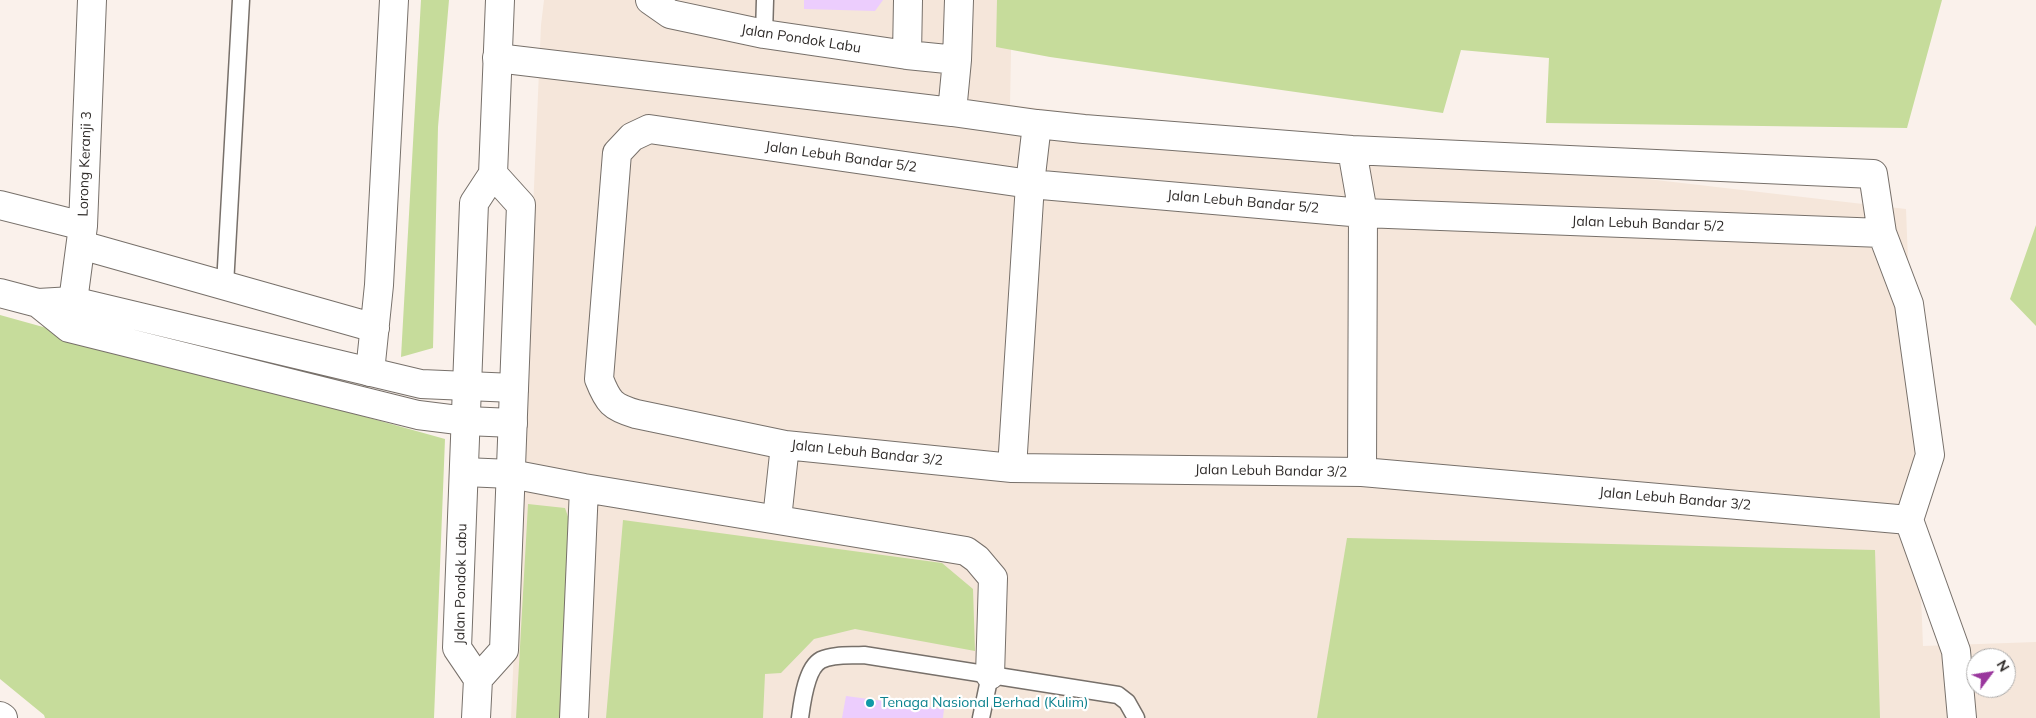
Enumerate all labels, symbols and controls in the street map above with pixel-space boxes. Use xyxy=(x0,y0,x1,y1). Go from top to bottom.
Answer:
street label: Jalan Pondok Labu xyxy=(740,21,862,57)
street label: Lorong Keranji 3 xyxy=(75,111,95,217)
street label: Jalan Lebuh Bandar 5/2 xyxy=(764,138,918,176)
street label: Jalan Lebuh Bandar 5/2 xyxy=(1166,187,1320,217)
street label: Jalan Lebuh Bandar 5/2 xyxy=(1571,213,1725,235)
street label: Jalan Lebuh Bandar 3/2 xyxy=(790,437,944,469)
street label: Jalan Lebuh Bandar 3/2 xyxy=(1195,461,1347,481)
street label: Jalan Lebuh Bandar 3/2 xyxy=(1598,484,1752,514)
street label: Jalan Pondok Labu xyxy=(452,523,470,645)
north arrow xyxy=(1966,648,2016,698)
text: N xyxy=(1993,657,2013,675)
place label: Tenaga Nasional Berhad (Kulim) xyxy=(880,695,1088,711)
marker: Tenaga Nasional Berhad (Kulim) xyxy=(864,697,876,709)

